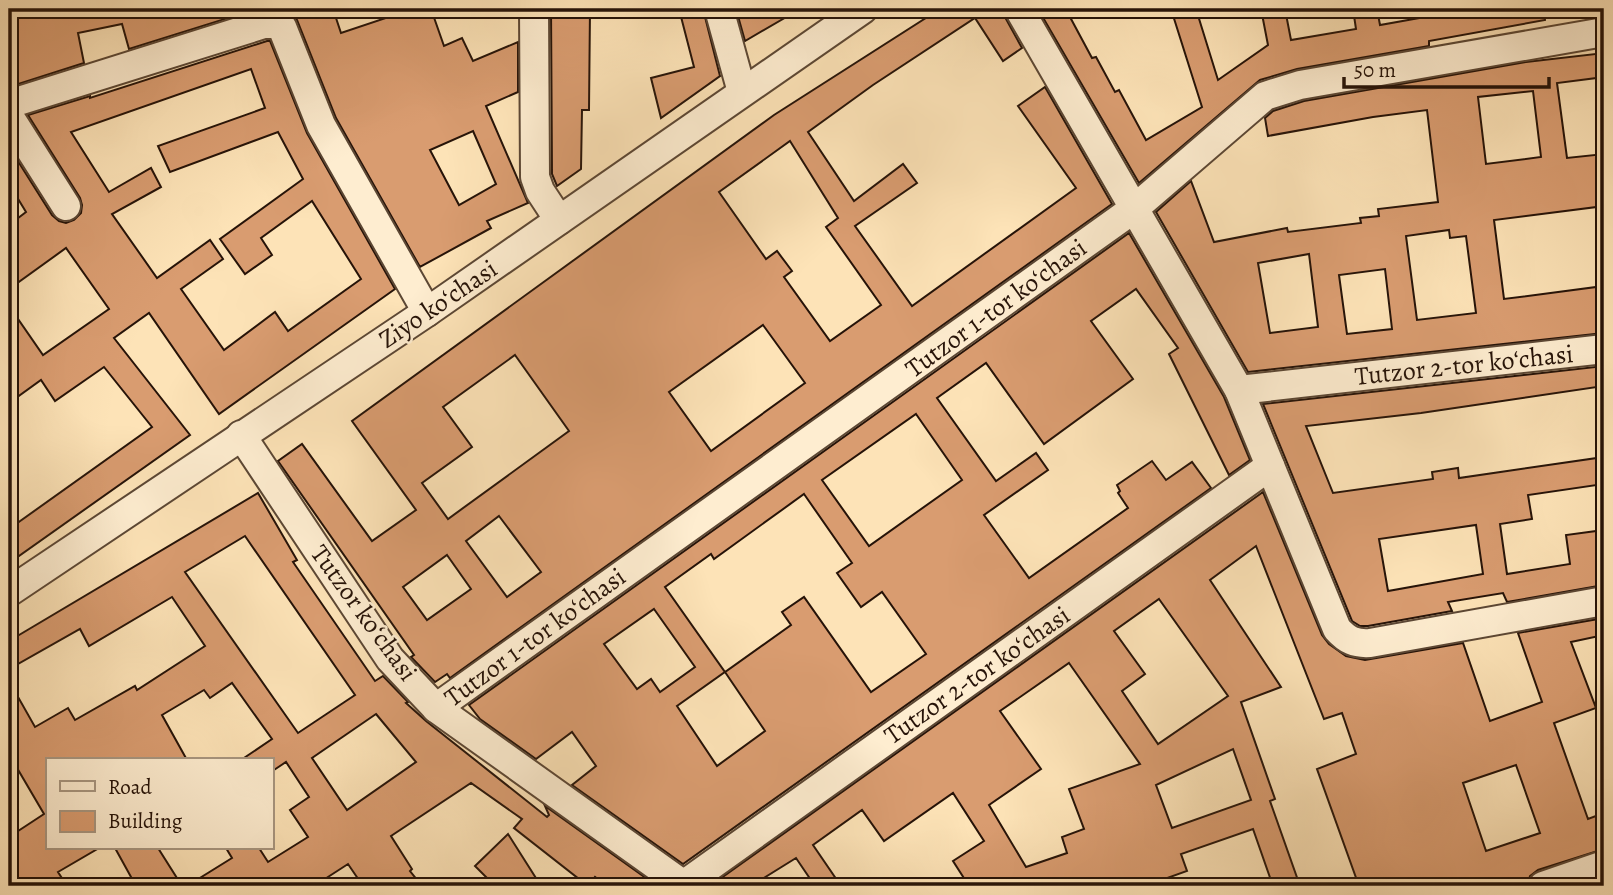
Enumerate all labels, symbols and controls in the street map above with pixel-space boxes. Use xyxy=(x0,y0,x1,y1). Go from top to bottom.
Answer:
scale bar xyxy=(1344,46,1548,90)
text: 50 m xyxy=(1354,56,1396,84)
street label: Tutzor 1-tor koʻchasi xyxy=(898,230,1094,386)
street label: Ziyo koʻchasi xyxy=(372,251,504,357)
street label: Tutzor 2-tor koʻchasi xyxy=(1353,336,1575,394)
street label: Tutzor koʻchasi xyxy=(303,538,425,688)
street label: Tutzor 1-tor koʻchasi xyxy=(437,559,633,715)
street label: Tutzor 2-tor koʻchasi xyxy=(877,598,1077,752)
legend xyxy=(46,758,273,850)
text: Road xyxy=(108,773,152,801)
text: Building xyxy=(108,807,183,835)

